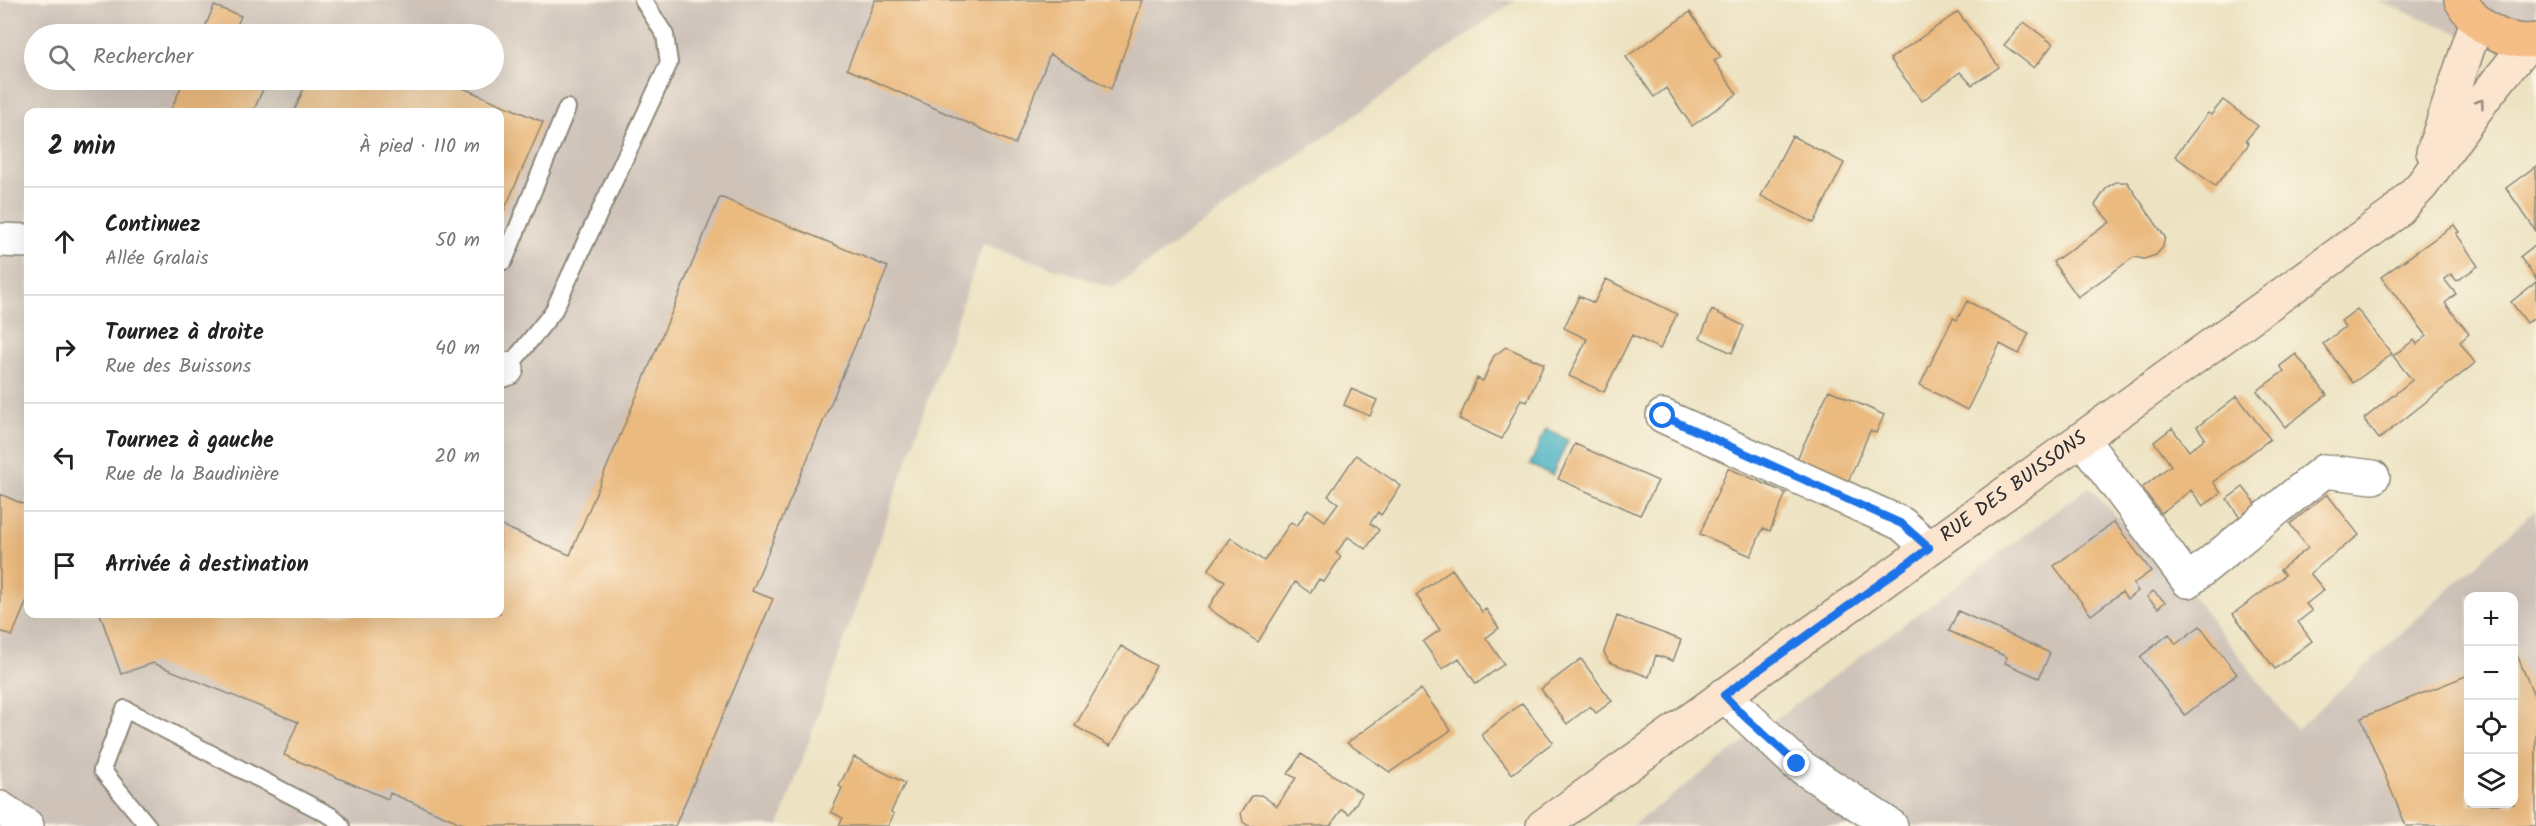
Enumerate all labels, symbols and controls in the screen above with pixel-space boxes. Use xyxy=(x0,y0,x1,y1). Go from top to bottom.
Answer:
search box xyxy=(24,24,504,90)
text: Rechercher xyxy=(93,40,193,75)
icon: search xyxy=(45,41,78,74)
one-way arrow xyxy=(2473,99,2484,110)
text: 2 min xyxy=(48,126,116,168)
text: À pied · 110 m xyxy=(359,131,480,163)
text: Continuez xyxy=(105,208,201,243)
icon: ahead xyxy=(48,225,81,258)
text: 50 m xyxy=(435,225,480,257)
text: Allée Gralais xyxy=(105,243,209,275)
text: Tournez à droite xyxy=(105,316,264,351)
icon: right xyxy=(48,333,81,366)
text: 40 m xyxy=(435,333,480,365)
text: Rue des Buissons xyxy=(105,351,251,383)
route start xyxy=(1649,402,1675,428)
street label: RUE DES BUISSONS xyxy=(1933,423,2095,552)
text: Tournez à gauche xyxy=(105,424,274,459)
icon: left xyxy=(48,441,81,474)
text: 20 m xyxy=(434,441,480,473)
text: Rue de la Baudinière xyxy=(105,459,279,491)
text: Arrivée à destination xyxy=(105,548,309,583)
icon: arrive xyxy=(48,549,81,582)
map controls xyxy=(2464,592,2518,808)
button: + xyxy=(2464,592,2518,646)
button: − xyxy=(2464,646,2518,700)
button: locate xyxy=(2464,700,2518,754)
route end xyxy=(1783,750,1809,776)
button: layers xyxy=(2464,754,2518,808)

